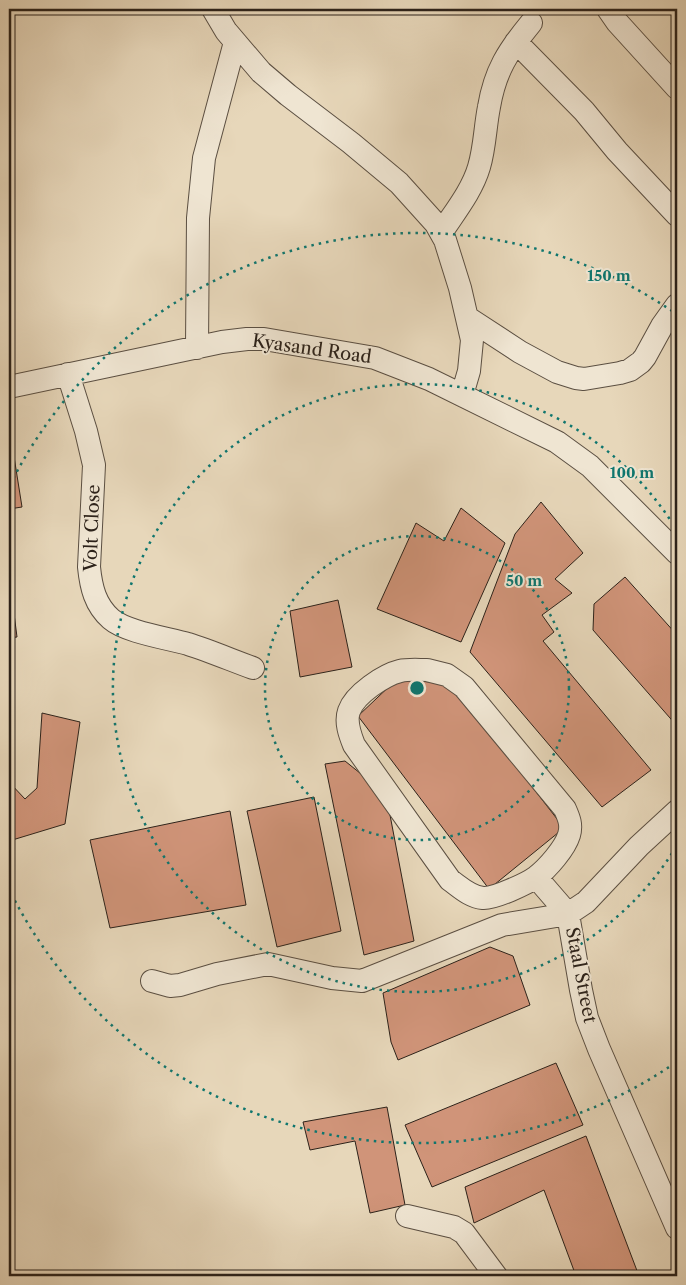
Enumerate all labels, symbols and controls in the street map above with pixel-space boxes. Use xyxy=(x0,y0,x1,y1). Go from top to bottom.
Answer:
text: 150 m xyxy=(587,266,631,285)
street label: Kyasand Road xyxy=(251,330,373,368)
text: 100 m xyxy=(610,463,654,482)
street label: Volt Close xyxy=(79,484,105,573)
text: 50 m xyxy=(506,571,542,590)
centre of rings xyxy=(408,679,426,697)
street label: Staal Street xyxy=(561,925,601,1025)

